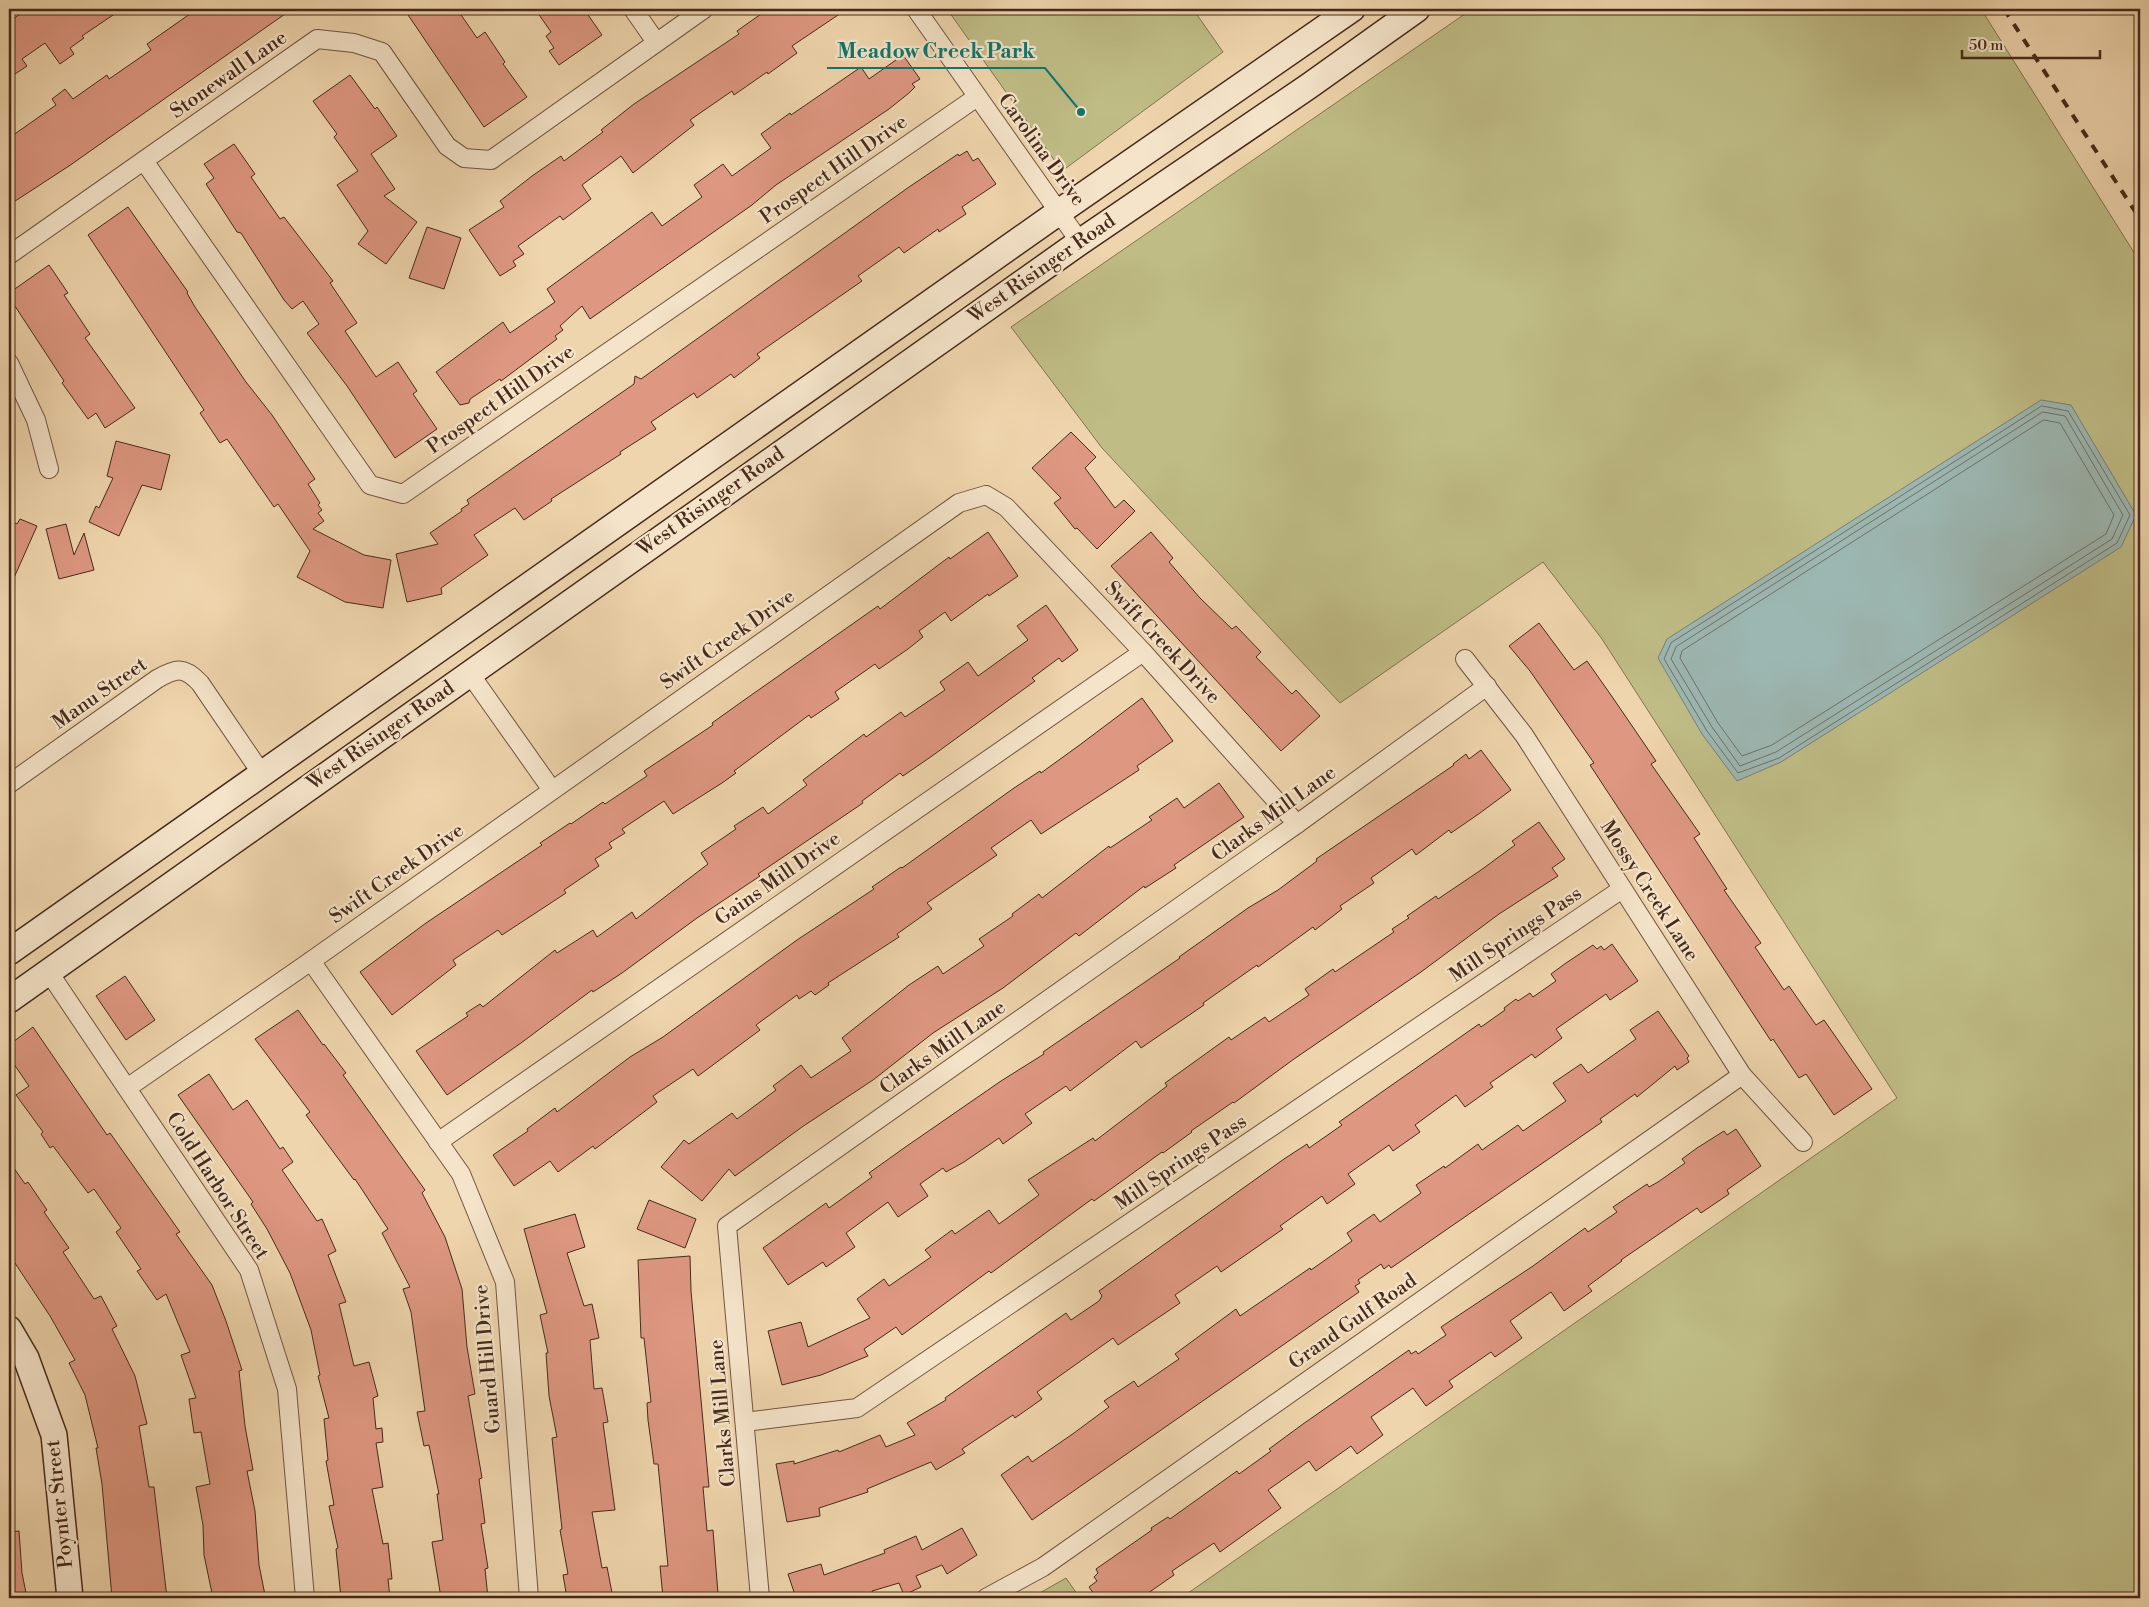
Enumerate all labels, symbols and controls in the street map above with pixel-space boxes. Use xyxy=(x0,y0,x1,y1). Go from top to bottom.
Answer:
street label: Stonewall Lane xyxy=(166,25,292,125)
scale bar xyxy=(1962,28,2099,60)
callout: Meadow Creek Park xyxy=(827,32,1045,68)
text: 50 m xyxy=(1969,36,2003,55)
text: Meadow Creek Park xyxy=(837,39,1036,65)
street label: Carolina Drive xyxy=(992,89,1090,211)
street label: Prospect Hill Drive xyxy=(755,110,913,230)
street label: West Risinger Road xyxy=(963,208,1121,330)
street label: Prospect Hill Drive xyxy=(422,340,580,460)
street label: West Risinger Road xyxy=(632,441,790,563)
street label: Swift Creek Drive xyxy=(1099,576,1225,710)
street label: Swift Creek Drive xyxy=(656,584,800,696)
street label: Manu Street xyxy=(48,652,152,736)
street label: West Risinger Road xyxy=(302,675,460,797)
street label: Clarks Mill Lane xyxy=(1207,760,1341,868)
street label: Mossy Creek Lane xyxy=(1594,816,1704,966)
street label: Swift Creek Drive xyxy=(325,818,469,930)
street label: Gains Mill Drive xyxy=(710,826,846,932)
street label: Mill Springs Pass xyxy=(1445,881,1587,989)
street label: Clarks Mill Lane xyxy=(875,995,1011,1101)
street label: Cold Harbor Street xyxy=(160,1108,274,1264)
street label: Mill Springs Pass xyxy=(1110,1109,1252,1217)
street label: Grand Gulf Road xyxy=(1284,1268,1422,1375)
street label: Guard Hill Drive xyxy=(469,1283,507,1435)
street label: Clarks Mill Lane xyxy=(704,1338,742,1488)
street label: Poynter Street xyxy=(41,1439,79,1569)

